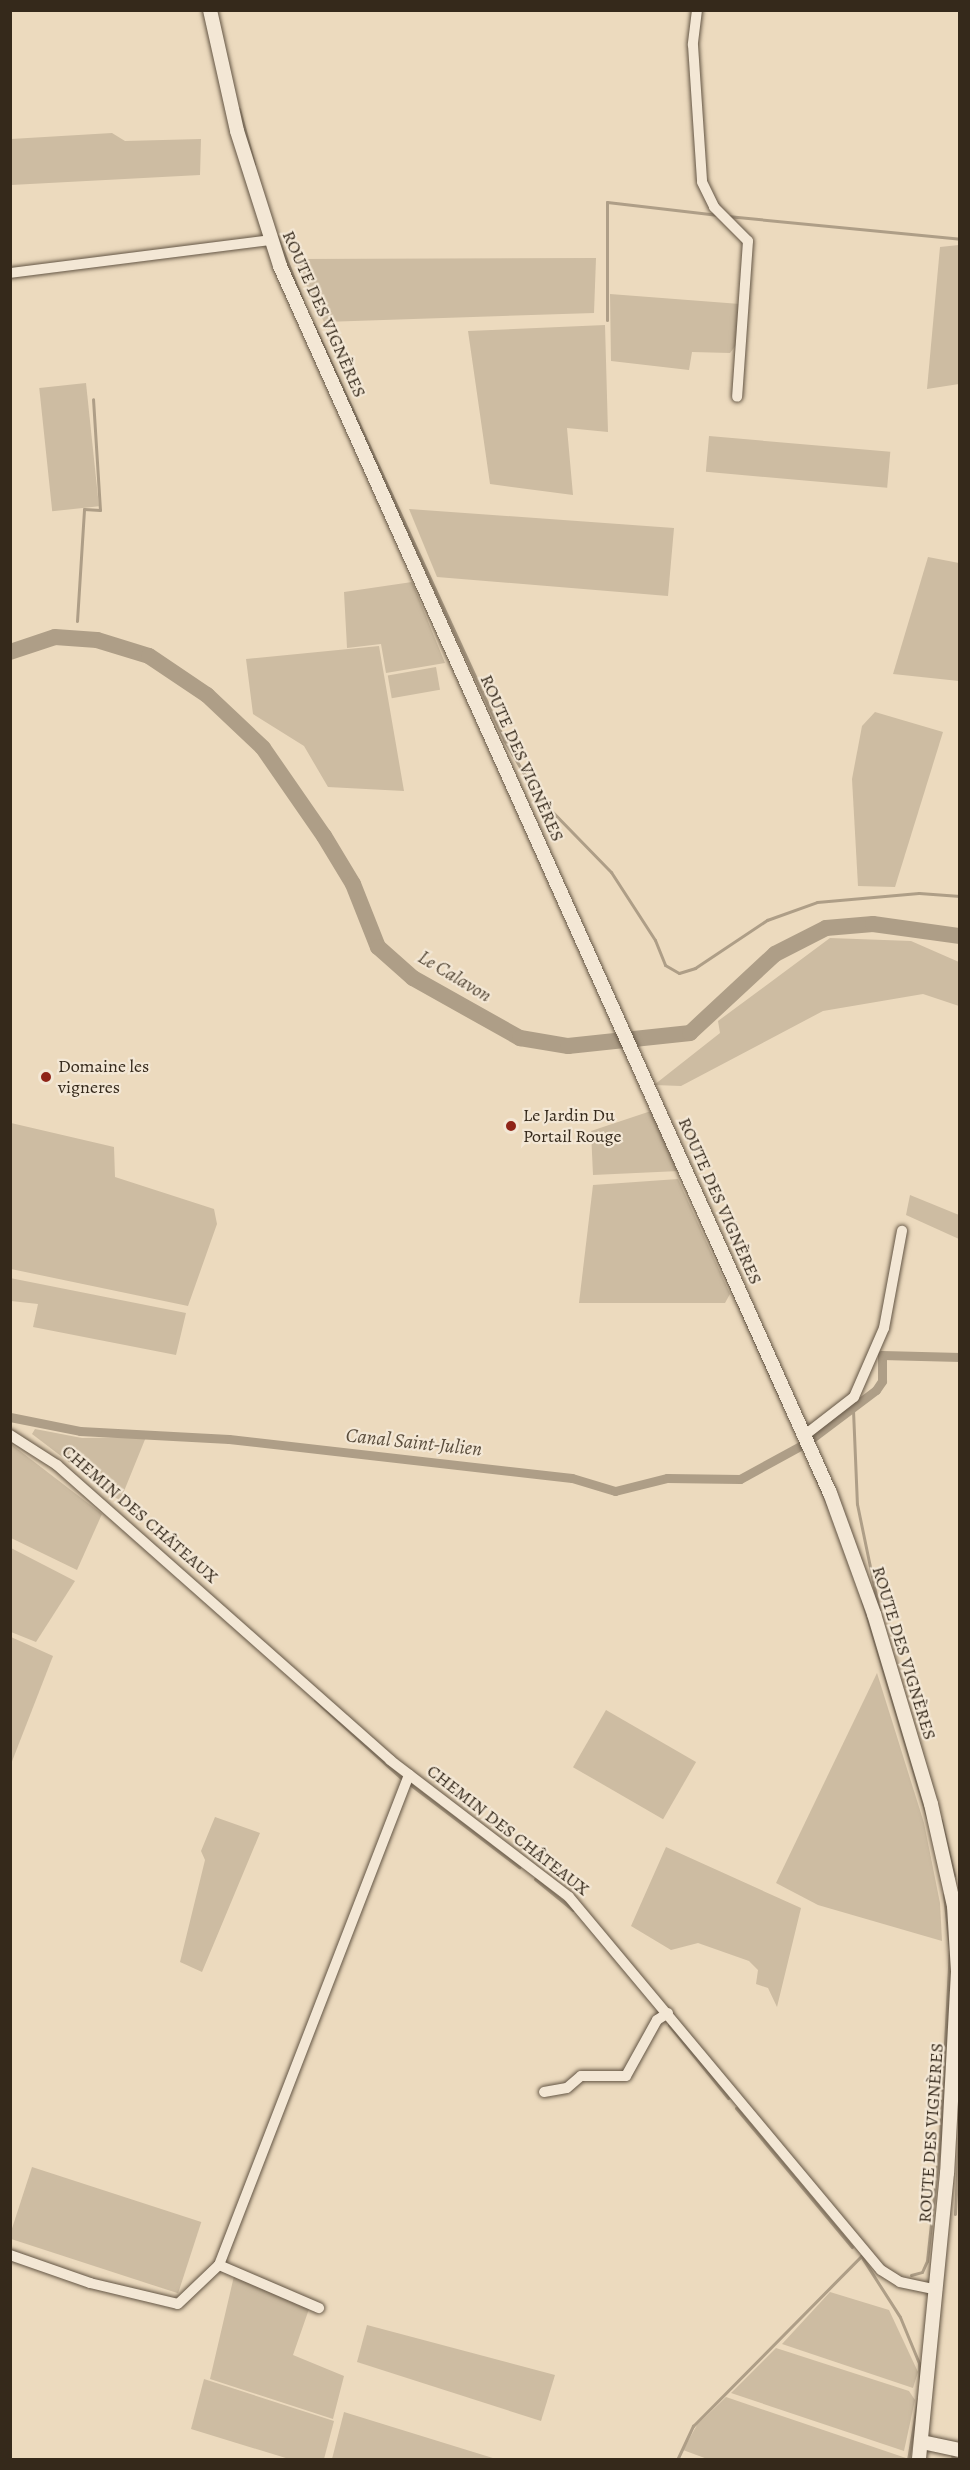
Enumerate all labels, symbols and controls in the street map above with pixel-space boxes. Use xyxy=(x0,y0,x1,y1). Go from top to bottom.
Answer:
street label: ROUTE DES VIGNÈRES xyxy=(277,227,371,401)
street label: ROUTE DES VIGNÈRES xyxy=(475,671,569,845)
water label: Le Calavon xyxy=(414,945,496,1007)
place label: Domaine les vigneres xyxy=(58,1056,149,1098)
marker: Domaine les vigneres xyxy=(39,1070,53,1084)
place label: Le Jardin Du Portail Rouge xyxy=(523,1105,622,1148)
street label: ROUTE DES VIGNÈRES xyxy=(673,1114,767,1288)
marker: Le Jardin Du Portail Rouge xyxy=(504,1119,518,1133)
water label: Canal Saint-Julien xyxy=(345,1423,483,1461)
street label: CHEMIN DES CHÂTEAUX xyxy=(58,1440,222,1588)
street label: ROUTE DES VIGNÈRES xyxy=(867,1564,941,1742)
street label: CHEMIN DES CHÂTEAUX xyxy=(423,1760,593,1900)
street label: ROUTE DES VIGNÈRES xyxy=(914,2042,948,2224)

